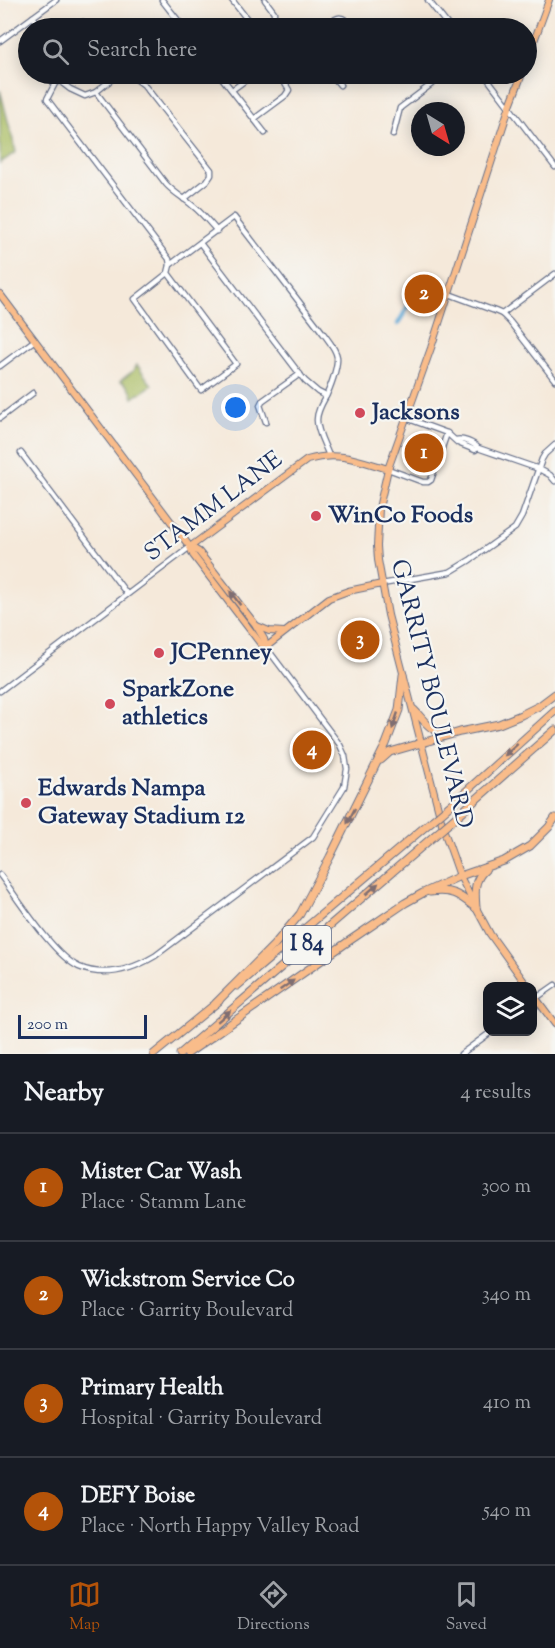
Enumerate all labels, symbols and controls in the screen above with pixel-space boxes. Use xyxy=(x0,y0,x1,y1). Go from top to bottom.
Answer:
search box xyxy=(18,18,537,84)
icon: search xyxy=(39,35,72,68)
text: Search here xyxy=(87,35,197,67)
north arrow xyxy=(411,102,465,156)
pin: 2 xyxy=(404,272,444,316)
your location xyxy=(221,393,250,422)
place label: Jacksons xyxy=(370,396,460,430)
marker: Jacksons xyxy=(353,406,367,420)
pin: 1 xyxy=(404,430,444,476)
street label: STAMM LANE xyxy=(138,443,291,570)
place label: WinCo Foods xyxy=(328,499,473,533)
marker: WinCo Foods xyxy=(309,509,323,523)
street label: GARRITY BOULEVARD xyxy=(381,556,481,832)
one-way arrow xyxy=(229,590,241,606)
pin: 3 xyxy=(340,618,380,662)
place label: JCPenney xyxy=(169,636,272,670)
marker: JCPenney xyxy=(152,646,166,660)
place label: SparkZone athletics xyxy=(122,673,234,735)
marker: SparkZone athletics xyxy=(103,697,117,711)
one-way arrow xyxy=(390,712,399,730)
pin: 4 xyxy=(292,728,332,772)
one-way arrow xyxy=(504,743,519,757)
place label: Edwards Nampa Gateway Stadium 12 xyxy=(38,772,246,834)
marker: Edwards Nampa Gateway Stadium 12 xyxy=(19,796,33,810)
one-way arrow xyxy=(346,808,356,825)
one-way arrow xyxy=(364,883,379,896)
road number: I 84 xyxy=(283,926,331,964)
one-way arrow xyxy=(279,979,295,991)
map controls xyxy=(483,982,537,1036)
button: layers xyxy=(483,982,537,1036)
one-way arrow xyxy=(216,1010,231,1023)
scale bar xyxy=(18,1012,147,1040)
text: 200 m xyxy=(27,1014,68,1037)
text: Nearby xyxy=(24,1075,104,1112)
text: 4 results xyxy=(460,1079,531,1108)
text: Mister Car Wash xyxy=(81,1157,242,1189)
text: 1 xyxy=(40,1173,47,1202)
text: 300 m xyxy=(481,1173,531,1202)
text: Place · Stamm Lane xyxy=(81,1189,246,1218)
text: Wickstrom Service Co xyxy=(81,1265,295,1297)
text: 2 xyxy=(39,1281,48,1310)
text: 340 m xyxy=(482,1281,531,1310)
text: Place · Garrity Boulevard xyxy=(81,1297,293,1326)
text: Primary Health xyxy=(81,1373,224,1405)
text: 3 xyxy=(39,1389,48,1418)
text: 410 m xyxy=(483,1389,531,1418)
text: Hospital · Garrity Boulevard xyxy=(81,1405,322,1434)
text: DEFY Boise xyxy=(81,1481,195,1513)
text: 4 xyxy=(38,1497,49,1526)
text: 540 m xyxy=(483,1497,531,1526)
text: Place · North Happy Valley Road xyxy=(81,1513,360,1542)
tab: Map xyxy=(68,1578,101,1637)
tab: Directions xyxy=(237,1578,310,1637)
tab: Saved xyxy=(446,1578,487,1637)

